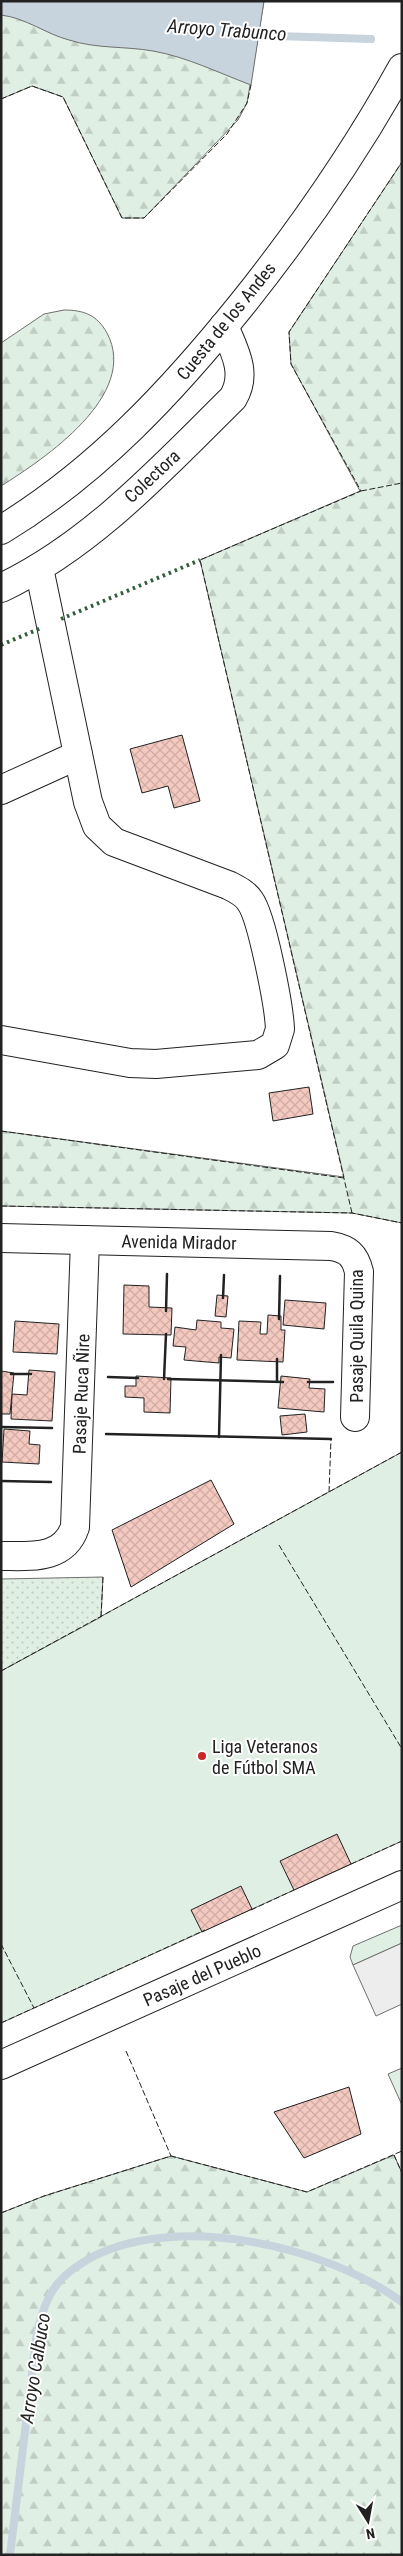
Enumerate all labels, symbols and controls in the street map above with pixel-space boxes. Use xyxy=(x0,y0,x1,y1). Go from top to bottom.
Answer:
water label: Arroyo Trabunco xyxy=(166,14,287,46)
street label: Cuesta de los Andes xyxy=(172,258,280,384)
street label: Colectora xyxy=(120,445,184,507)
street label: Avenida Mirador xyxy=(121,1230,237,1254)
street label: Pasaje Quila Quina xyxy=(346,1269,367,1403)
street label: Pasaje Ruca Ñire xyxy=(68,1334,94,1454)
place label: Liga Veteranos de Fútbol SMA xyxy=(212,1736,318,1778)
marker: Liga Veteranos de Fútbol SMA xyxy=(196,1750,208,1762)
street label: Pasaje del Pueblo xyxy=(140,1940,264,2010)
water label: Arroyo Calbuco xyxy=(15,2311,55,2426)
north arrow xyxy=(343,2496,393,2546)
text: N xyxy=(365,2525,376,2542)

